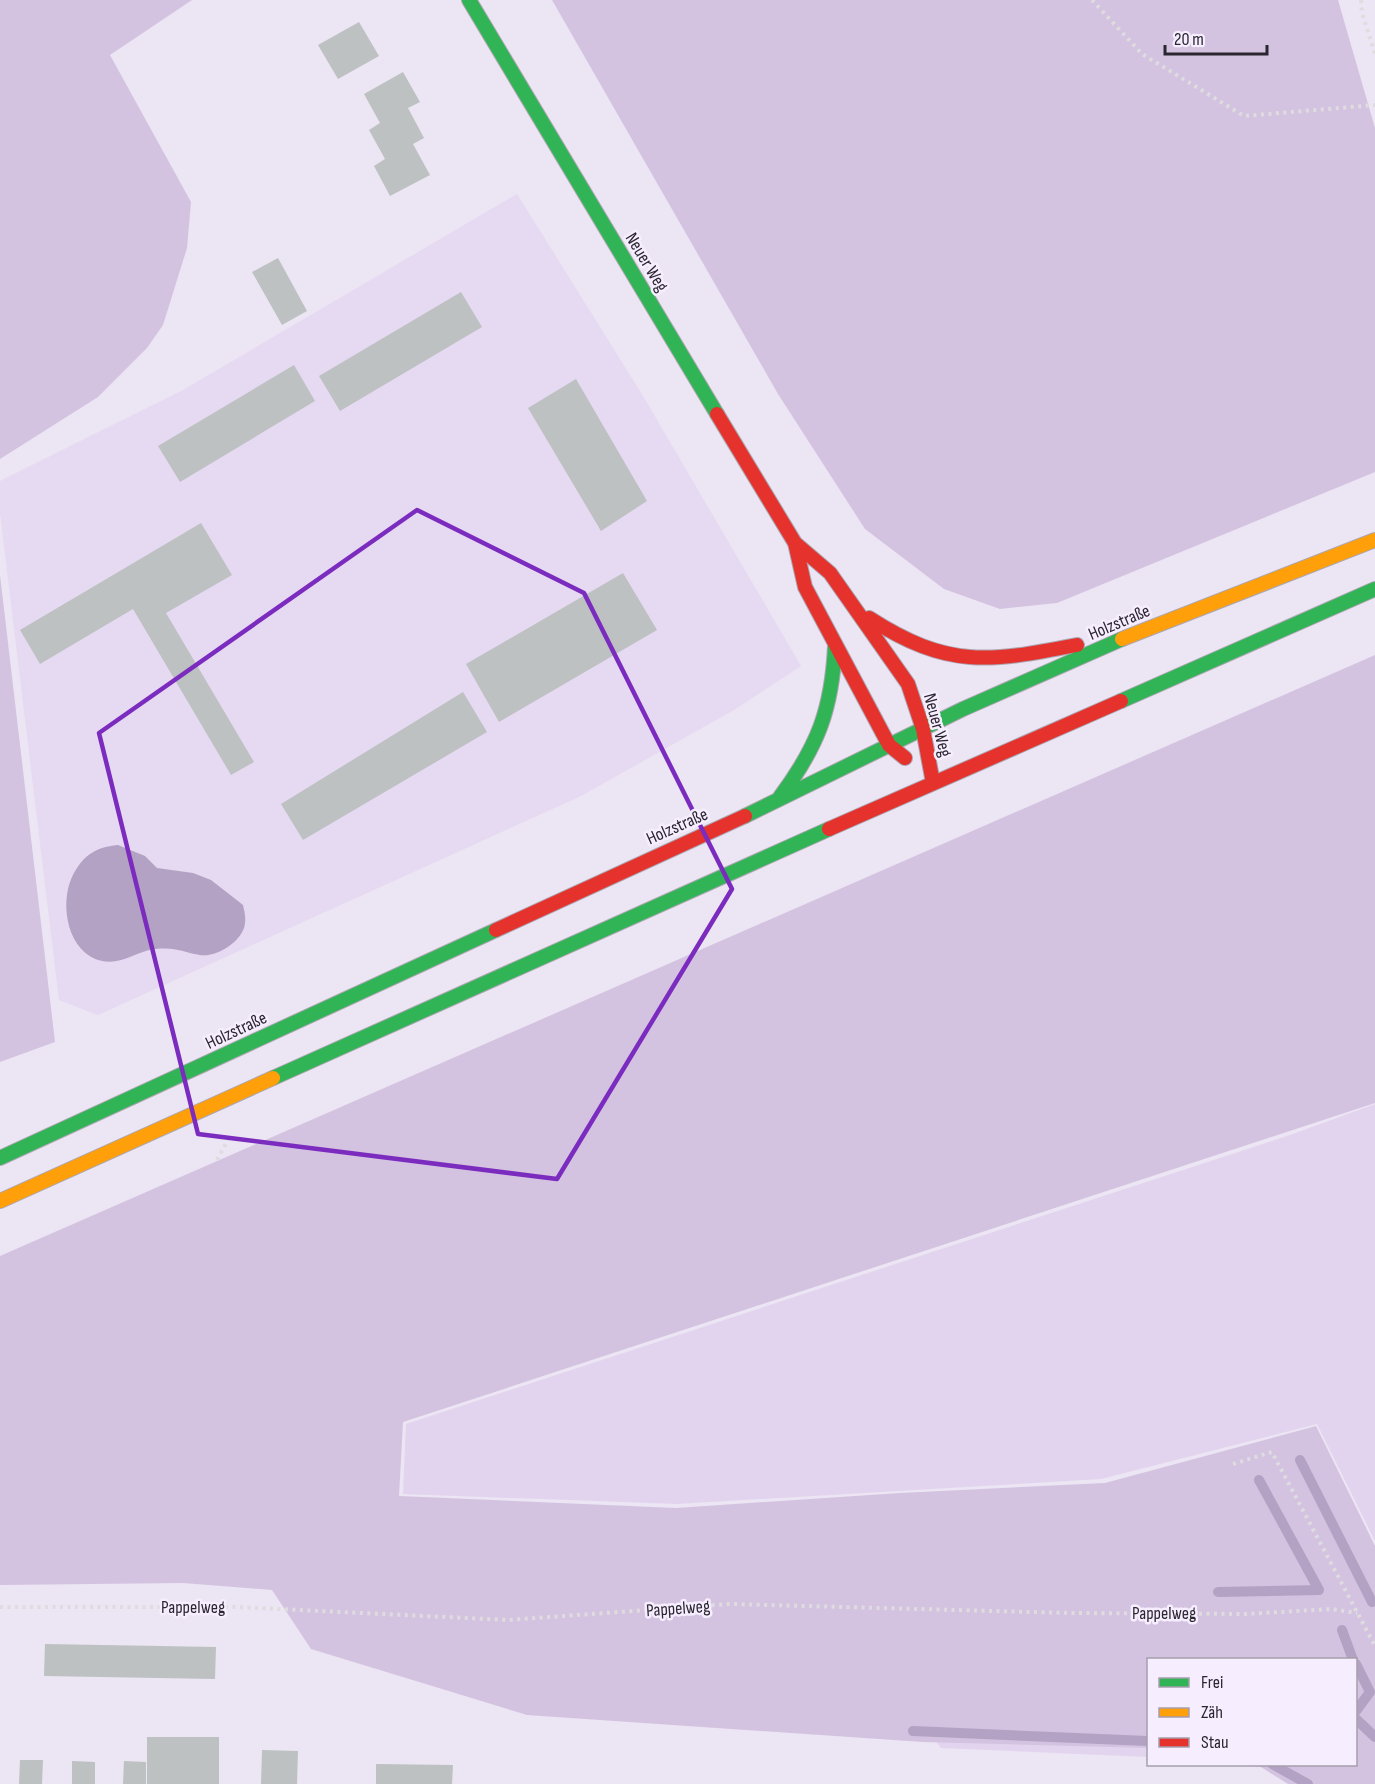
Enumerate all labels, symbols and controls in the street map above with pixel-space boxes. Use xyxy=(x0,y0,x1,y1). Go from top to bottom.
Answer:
scale bar xyxy=(1165,18,1267,56)
text: 20 m xyxy=(1174,29,1204,50)
street label: Neuer Weg xyxy=(621,229,672,296)
street label: Holzstraße xyxy=(1085,600,1153,645)
street label: Neuer Weg xyxy=(919,691,956,759)
street label: Holzstraße xyxy=(643,804,711,849)
street label: Holzstraße xyxy=(202,1007,270,1054)
street label: Pappelweg xyxy=(645,1596,711,1621)
street label: Pappelweg xyxy=(161,1597,225,1618)
street label: Pappelweg xyxy=(1132,1603,1196,1624)
legend xyxy=(1147,1658,1357,1766)
text: Frei xyxy=(1201,1672,1223,1693)
text: Zäh xyxy=(1201,1702,1223,1723)
text: Stau xyxy=(1201,1732,1229,1753)

